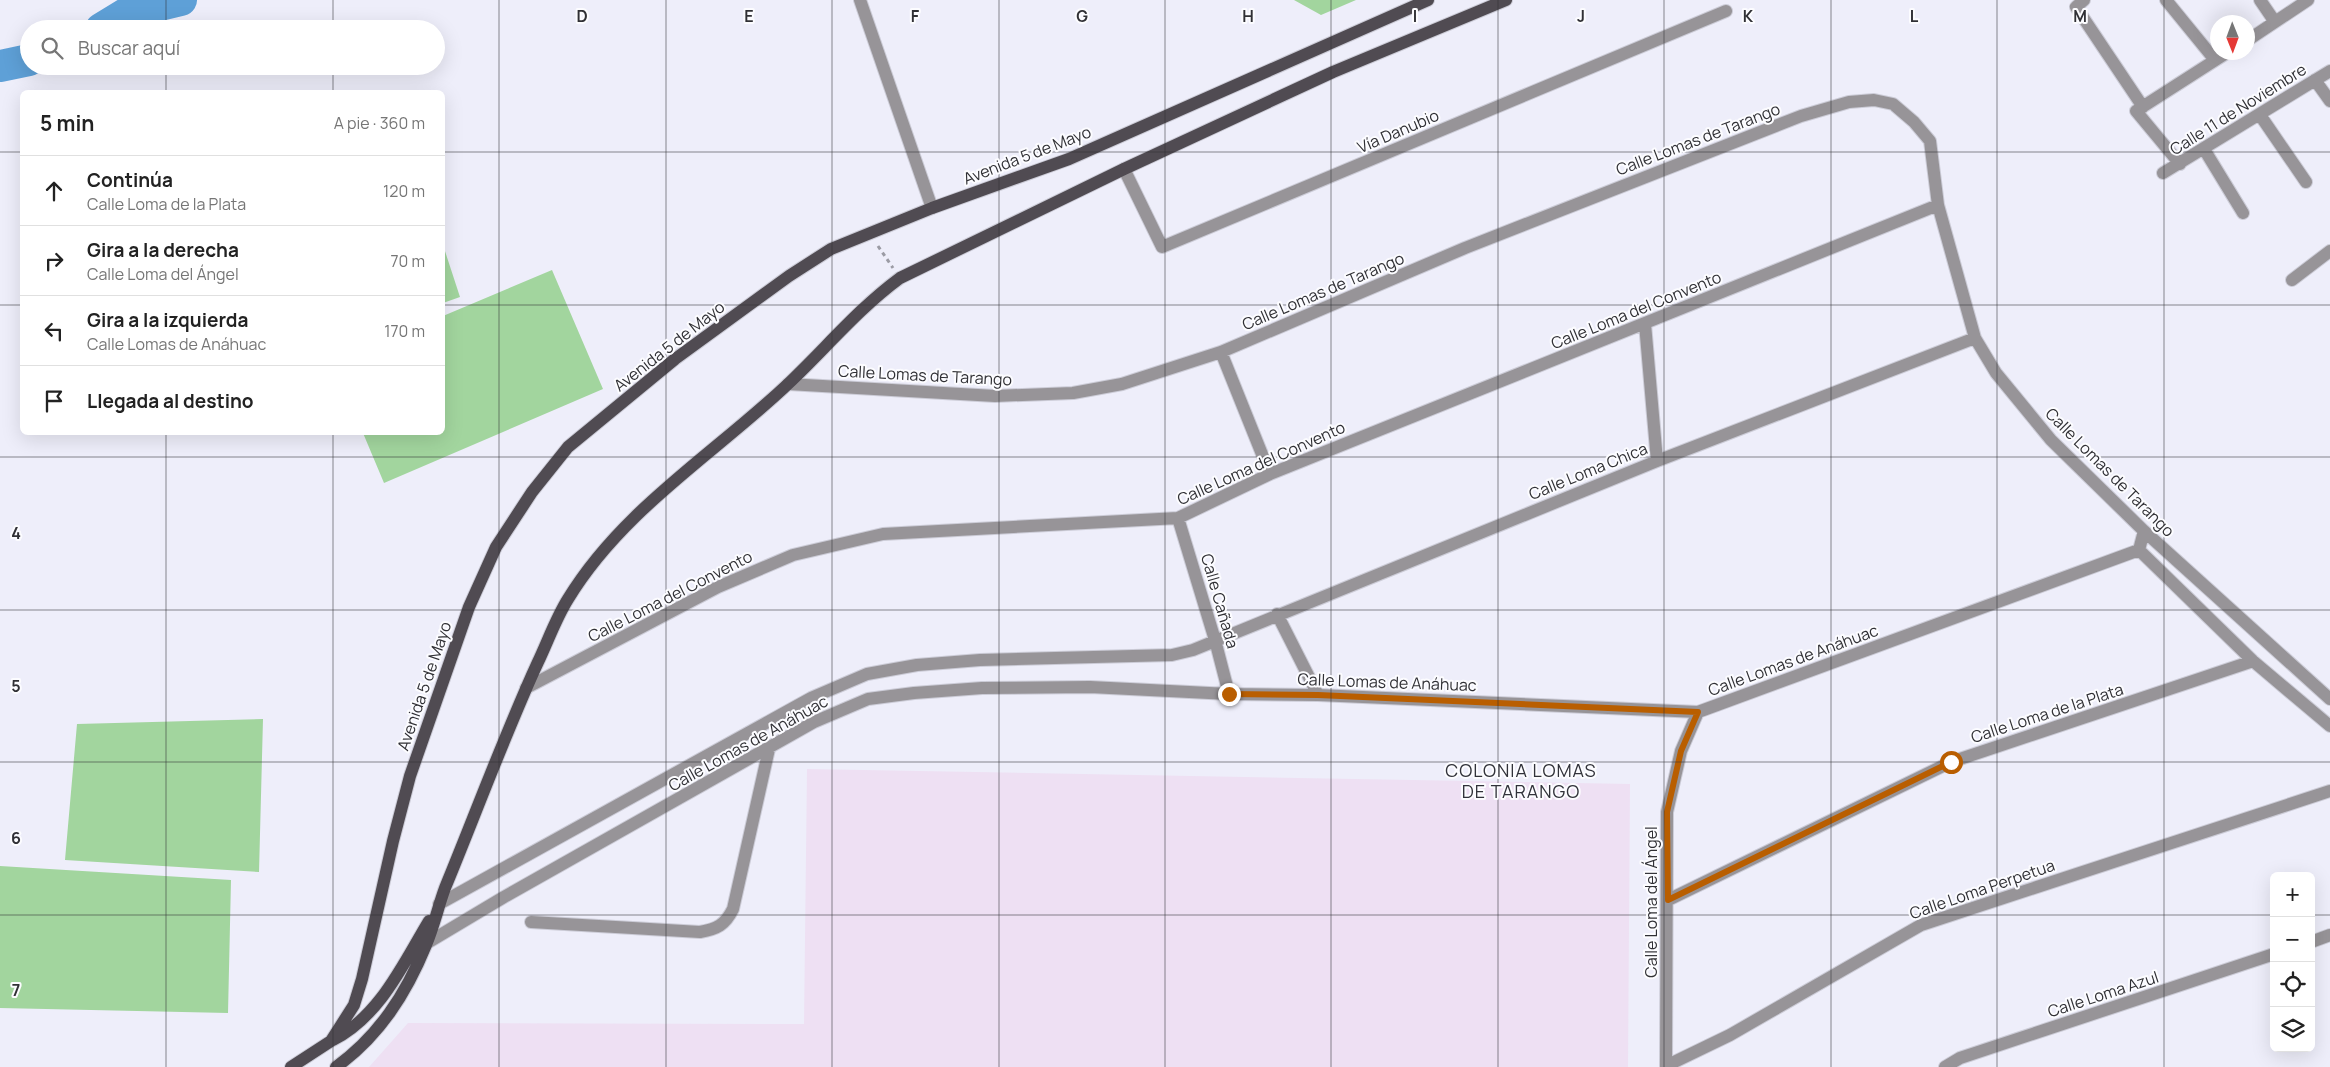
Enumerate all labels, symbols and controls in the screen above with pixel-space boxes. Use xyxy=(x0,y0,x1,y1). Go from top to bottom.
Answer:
text: D xyxy=(576,5,588,27)
text: E xyxy=(744,5,754,27)
text: F xyxy=(911,5,920,27)
text: G xyxy=(1076,5,1088,27)
text: H xyxy=(1242,5,1254,27)
text: I xyxy=(1413,5,1417,27)
text: J xyxy=(1577,5,1585,27)
text: K xyxy=(1743,5,1754,27)
text: L xyxy=(1910,5,1919,27)
text: M xyxy=(2073,5,2087,27)
north arrow xyxy=(2210,15,2255,60)
search box xyxy=(20,20,445,75)
icon: search xyxy=(38,34,66,62)
text: Buscar aquí xyxy=(78,35,180,61)
street label: Calle 11 de Noviembre xyxy=(2166,58,2310,160)
street label: Calle Lomas de Tarango xyxy=(1613,98,1783,180)
street label: Vía Danubio xyxy=(1354,104,1442,158)
text: 5 min xyxy=(40,109,94,137)
text: A pie · 360 m xyxy=(334,112,425,134)
street label: Avenida 5 de Mayo xyxy=(960,121,1094,189)
text: Continúa xyxy=(87,167,173,193)
icon: ahead xyxy=(40,177,68,205)
text: 120 m xyxy=(383,180,425,202)
text: Calle Loma de la Plata xyxy=(87,193,246,215)
text: Gira a la derecha xyxy=(87,237,239,263)
icon: right xyxy=(40,247,68,275)
street label: Calle Lomas de Tarango xyxy=(1239,247,1407,335)
text: 70 m xyxy=(390,250,425,272)
text: Calle Loma del Ángel xyxy=(87,263,239,285)
street label: Calle Loma del Convento xyxy=(1548,266,1724,354)
street label: Avenida 5 de Mayo xyxy=(609,296,729,396)
text: Gira a la izquierda xyxy=(87,307,248,333)
icon: left xyxy=(40,317,68,345)
text: 170 m xyxy=(384,320,425,342)
text: Calle Lomas de Anáhuac xyxy=(87,333,266,355)
street label: Calle Lomas de Tarango xyxy=(837,359,1013,391)
icon: arrive xyxy=(40,387,68,415)
text: Llegada al destino xyxy=(87,388,254,414)
street label: Calle Lomas de Tarango xyxy=(2041,403,2179,541)
street label: Calle Loma del Convento xyxy=(1173,416,1349,510)
street label: Calle Loma Chica xyxy=(1525,437,1651,505)
text: 4 xyxy=(11,522,21,544)
street label: Calle Loma del Convento xyxy=(584,545,756,647)
street label: Calle Cañada xyxy=(1196,551,1244,651)
street label: Avenida 5 de Mayo xyxy=(392,619,456,753)
street label: Calle Lomas de Anáhuac xyxy=(1705,619,1881,701)
street label: Calle Lomas de Anáhuac xyxy=(1297,668,1477,696)
text: 5 xyxy=(11,675,21,697)
street label: Calle Loma de la Plata xyxy=(1968,678,2126,748)
route end xyxy=(1218,683,1241,706)
street label: Calle Lomas de Anáhuac xyxy=(664,690,832,796)
route start xyxy=(1940,751,1963,774)
district label: COLONIA LOMAS DE TARANGO xyxy=(1445,758,1597,803)
street label: Calle Loma del Ángel xyxy=(1640,826,1662,978)
text: 6 xyxy=(11,827,21,849)
street label: Calle Loma Perpetua xyxy=(1907,854,2057,924)
map controls xyxy=(2270,872,2315,1052)
button: + xyxy=(2270,872,2315,917)
button: − xyxy=(2270,917,2315,962)
button: locate xyxy=(2270,962,2315,1007)
street label: Calle Loma Azul xyxy=(2045,966,2161,1022)
text: 7 xyxy=(12,979,20,1001)
button: layers xyxy=(2270,1007,2315,1052)

